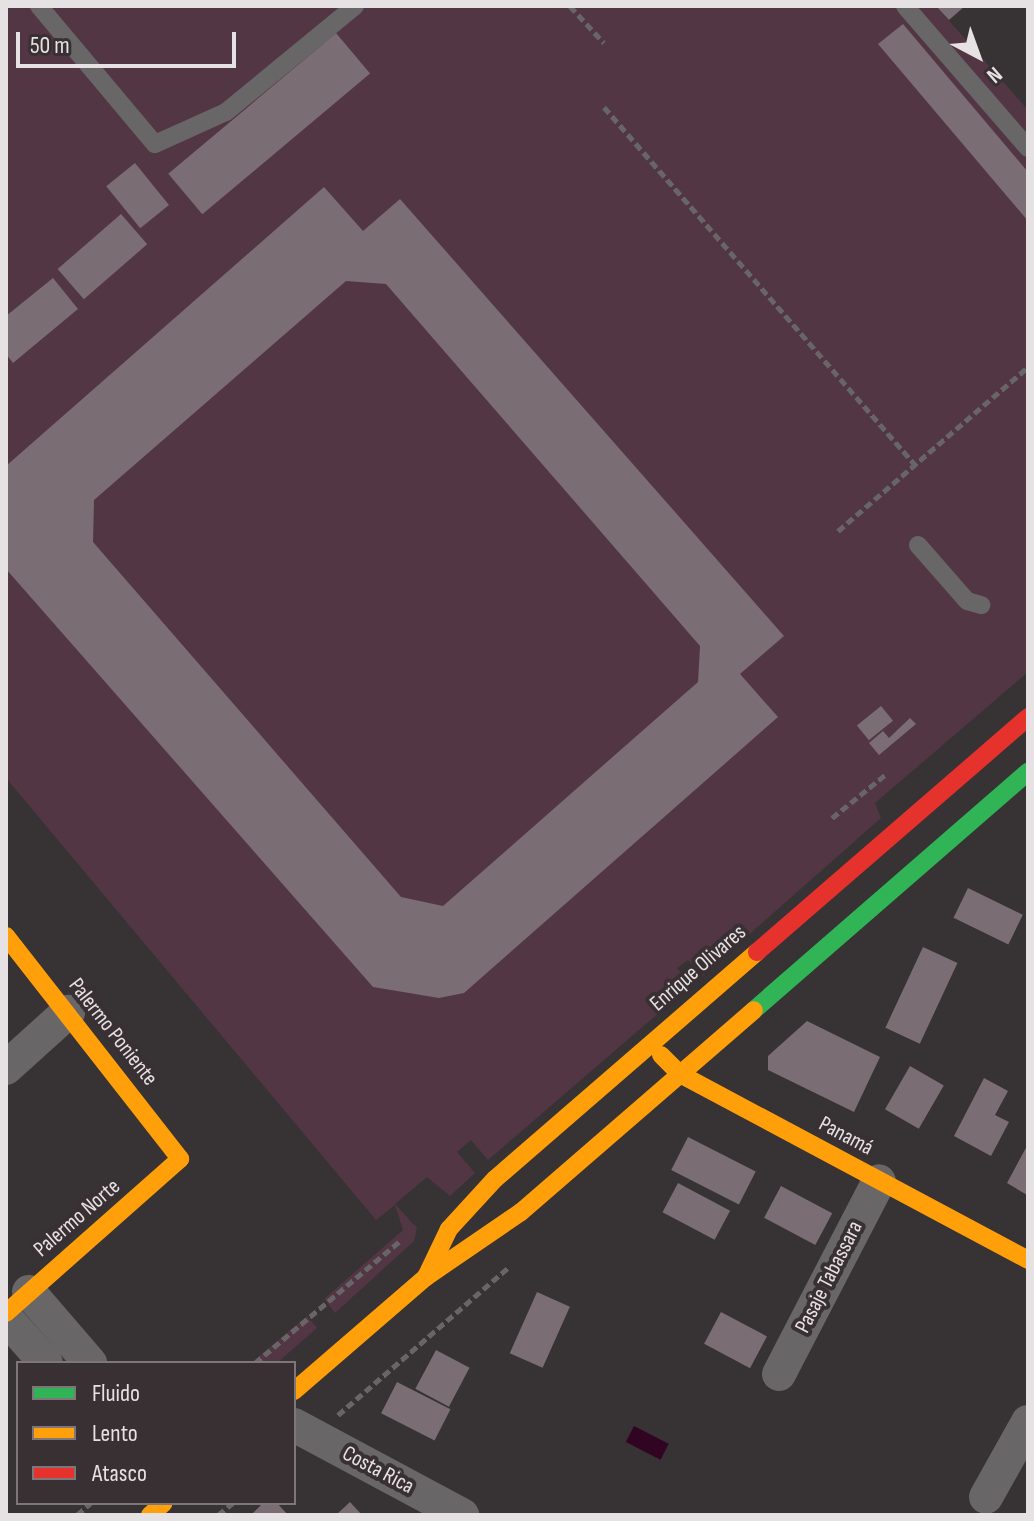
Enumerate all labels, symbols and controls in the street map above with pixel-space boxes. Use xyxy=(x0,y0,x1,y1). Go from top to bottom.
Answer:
scale bar xyxy=(20,16,240,66)
north arrow xyxy=(938,16,1018,96)
text: 50 m xyxy=(30,31,70,60)
text: N xyxy=(981,60,1007,89)
street label: Enrique Olivares xyxy=(645,919,751,1017)
street label: Palermo Poniente xyxy=(63,973,163,1091)
street label: Panamá xyxy=(814,1111,878,1161)
street label: Palermo Norte xyxy=(28,1173,126,1263)
street label: Pasaje Tabassara xyxy=(790,1217,868,1337)
legend xyxy=(16,1361,296,1505)
text: Fluido xyxy=(92,1379,140,1408)
text: Lento xyxy=(92,1419,138,1448)
street label: Costa Rica xyxy=(338,1440,418,1500)
text: Atasco xyxy=(92,1459,147,1488)

